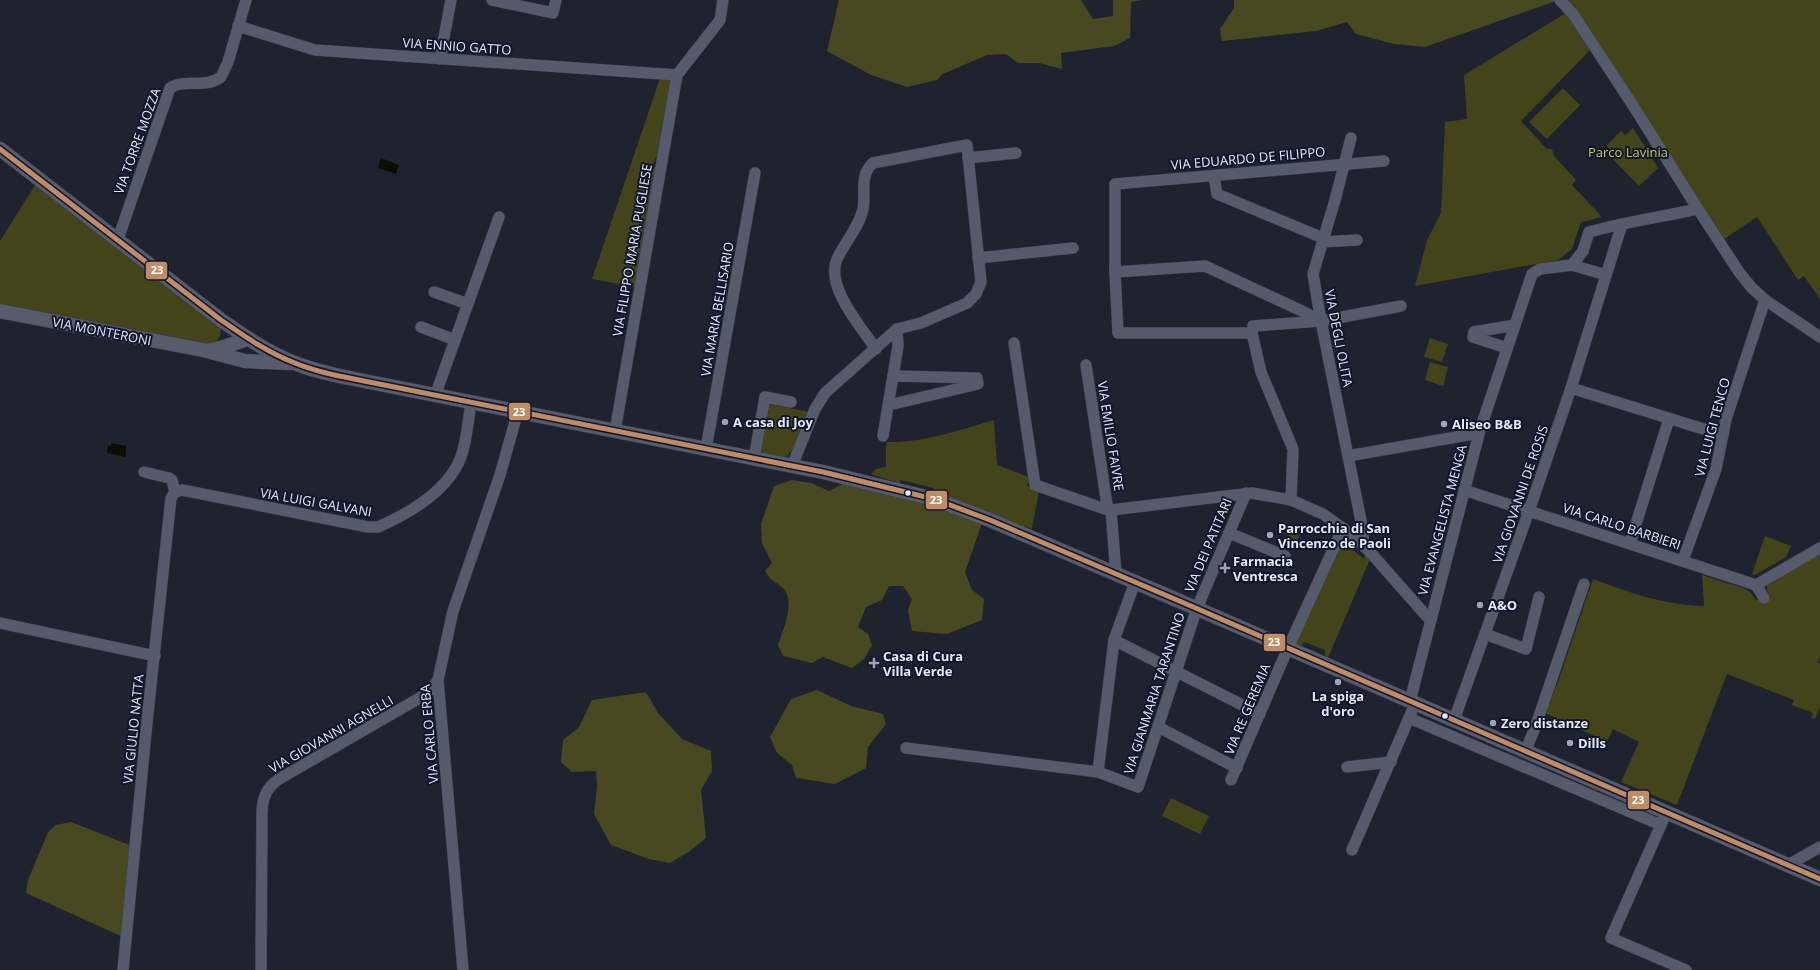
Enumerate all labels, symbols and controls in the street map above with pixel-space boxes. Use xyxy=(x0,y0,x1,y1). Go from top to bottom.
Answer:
street label: VIA ENNIO GATTO xyxy=(402,33,512,59)
street label: VIA TORRE MOZZA xyxy=(109,85,165,197)
street label: VIA EDUARDO DE FILIPPO xyxy=(1170,142,1326,174)
park label: Parco Lavinia xyxy=(1588,143,1668,161)
street label: VIA FILIPPO MARIA PUGLIESE xyxy=(608,162,656,338)
street label: VIA MARIA BELLISARIO xyxy=(696,240,738,378)
line badge: 23 xyxy=(145,261,168,280)
text: 23 xyxy=(151,262,163,277)
street label: VIA DEGLI OLITA xyxy=(1321,288,1357,389)
street label: VIA MONTERONI xyxy=(51,313,153,349)
street label: VIA LUIGI TENCO xyxy=(1690,375,1734,479)
street label: VIA EMILIO FAIVRE xyxy=(1093,380,1129,492)
line badge: 23 xyxy=(508,402,531,421)
text: 23 xyxy=(513,404,525,419)
place label: A casa di Joy xyxy=(733,413,813,431)
place label: Aliseo B&B xyxy=(1452,415,1522,433)
marker: A casa di Joy xyxy=(720,417,730,427)
marker: Aliseo B&B xyxy=(1439,419,1449,429)
street label: VIA GIOVANNI DE ROSIS xyxy=(1488,423,1552,565)
street label: VIA EVANGELISTA MENGA xyxy=(1413,442,1471,597)
street label: VIA LUIGI GALVANI xyxy=(259,483,373,521)
unlabelled marker xyxy=(903,488,913,498)
line badge: 23 xyxy=(925,490,948,510)
text: 23 xyxy=(930,492,942,507)
street label: VIA DEI PATITARI xyxy=(1180,495,1236,595)
street label: VIA CARLO BARBIERI xyxy=(1561,498,1683,554)
place label: Parrocchia di San Vincenzo de Paoli xyxy=(1278,519,1391,552)
marker: Parrocchia di San Vincenzo de Paoli xyxy=(1265,530,1275,540)
place label: Farmacia Ventresca xyxy=(1233,552,1298,585)
marker: Farmacia Ventresca xyxy=(1220,563,1230,573)
place label: A&O xyxy=(1488,596,1517,614)
marker: A&O xyxy=(1475,600,1485,610)
street label: VIA GIANMARIA TARANTINO xyxy=(1119,610,1189,776)
line badge: 23 xyxy=(1263,633,1286,652)
text: 23 xyxy=(1268,634,1280,649)
place label: Casa di Cura Villa Verde xyxy=(883,647,963,680)
marker: Casa di Cura Villa Verde xyxy=(868,657,880,669)
street label: VIA RE GEREMIA xyxy=(1220,660,1275,757)
street label: VIA GIULIO NATTA xyxy=(118,673,148,785)
marker: La spiga d'oro xyxy=(1333,677,1343,687)
street label: VIA CARLO ERBA xyxy=(416,683,442,784)
place label: La spiga d'oro xyxy=(1312,687,1364,720)
street label: VIA GIOVANNI AGNELLI xyxy=(266,691,396,777)
unlabelled marker xyxy=(1440,711,1450,721)
place label: Zero distanze xyxy=(1501,714,1589,732)
marker: Zero distanze xyxy=(1488,718,1498,728)
place label: Dills xyxy=(1578,734,1606,752)
marker: Dills xyxy=(1565,738,1575,748)
line badge: 23 xyxy=(1627,790,1650,810)
text: 23 xyxy=(1632,792,1644,807)

